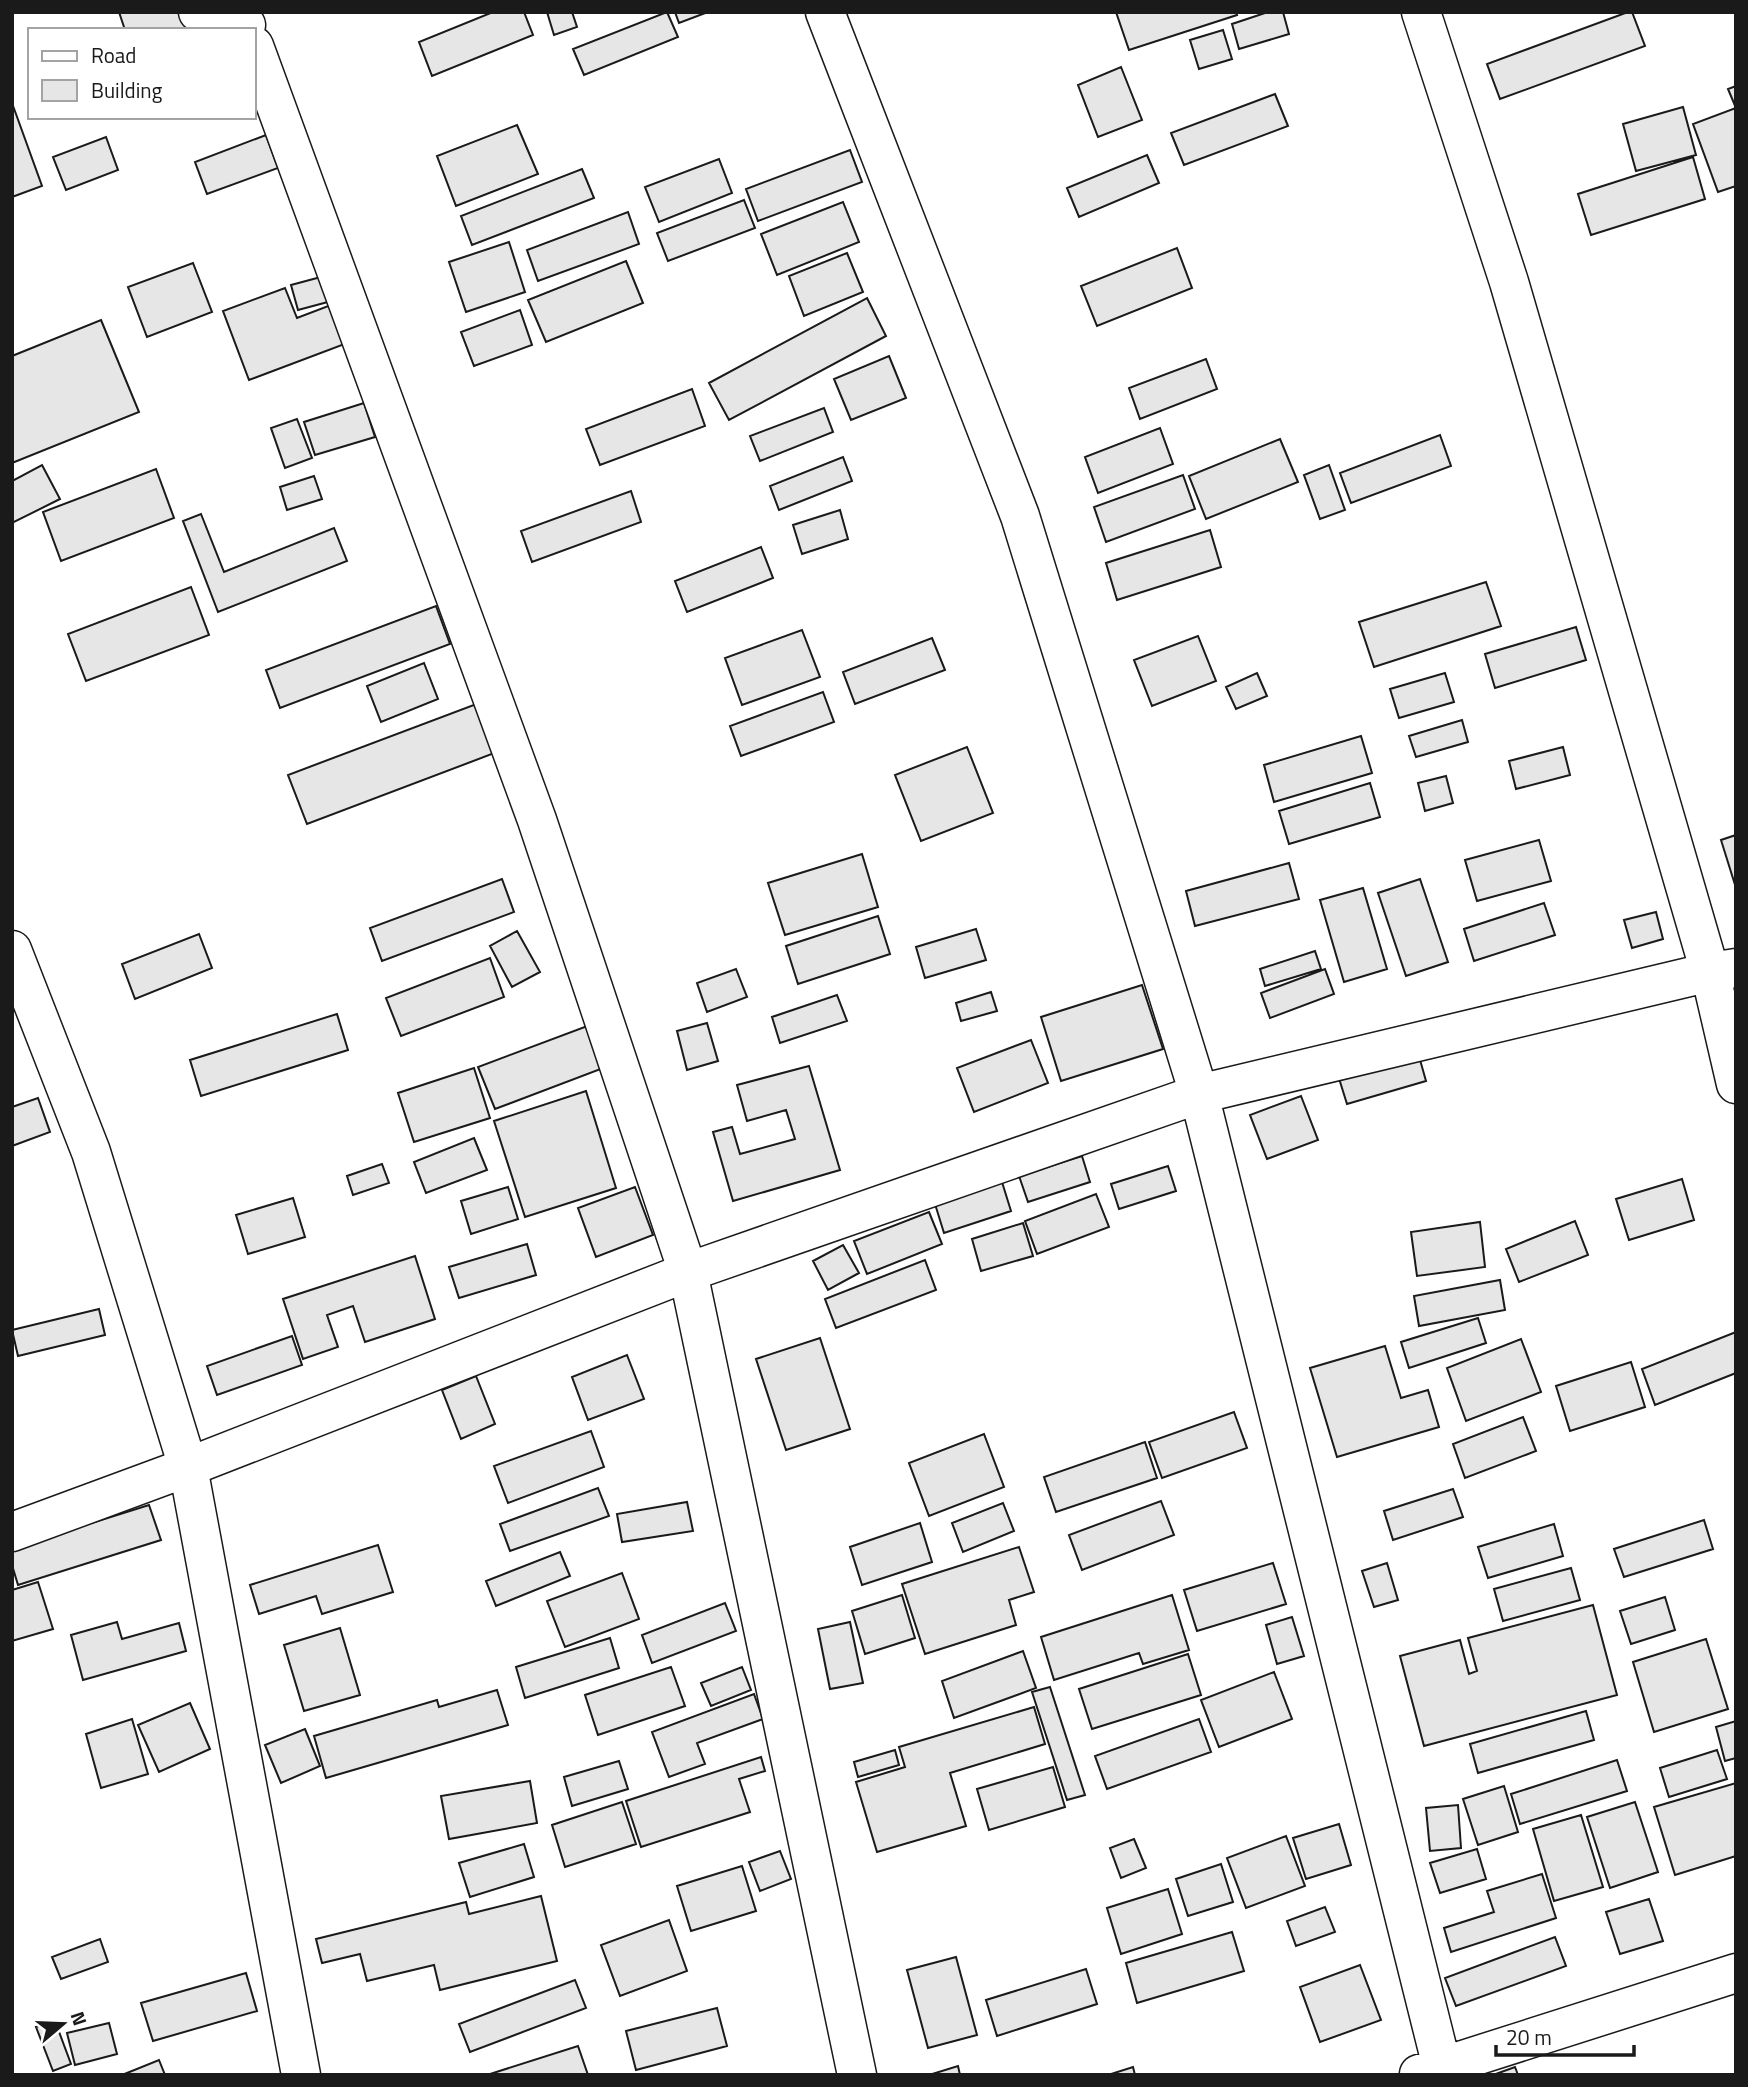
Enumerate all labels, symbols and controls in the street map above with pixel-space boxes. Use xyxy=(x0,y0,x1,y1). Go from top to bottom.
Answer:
legend xyxy=(28,28,256,119)
text: Road xyxy=(91,39,136,71)
text: Building xyxy=(91,74,163,106)
north arrow xyxy=(28,1989,98,2059)
text: N xyxy=(64,2007,95,2029)
scale bar xyxy=(1496,2014,1634,2058)
text: 20 m xyxy=(1506,2021,1552,2053)

